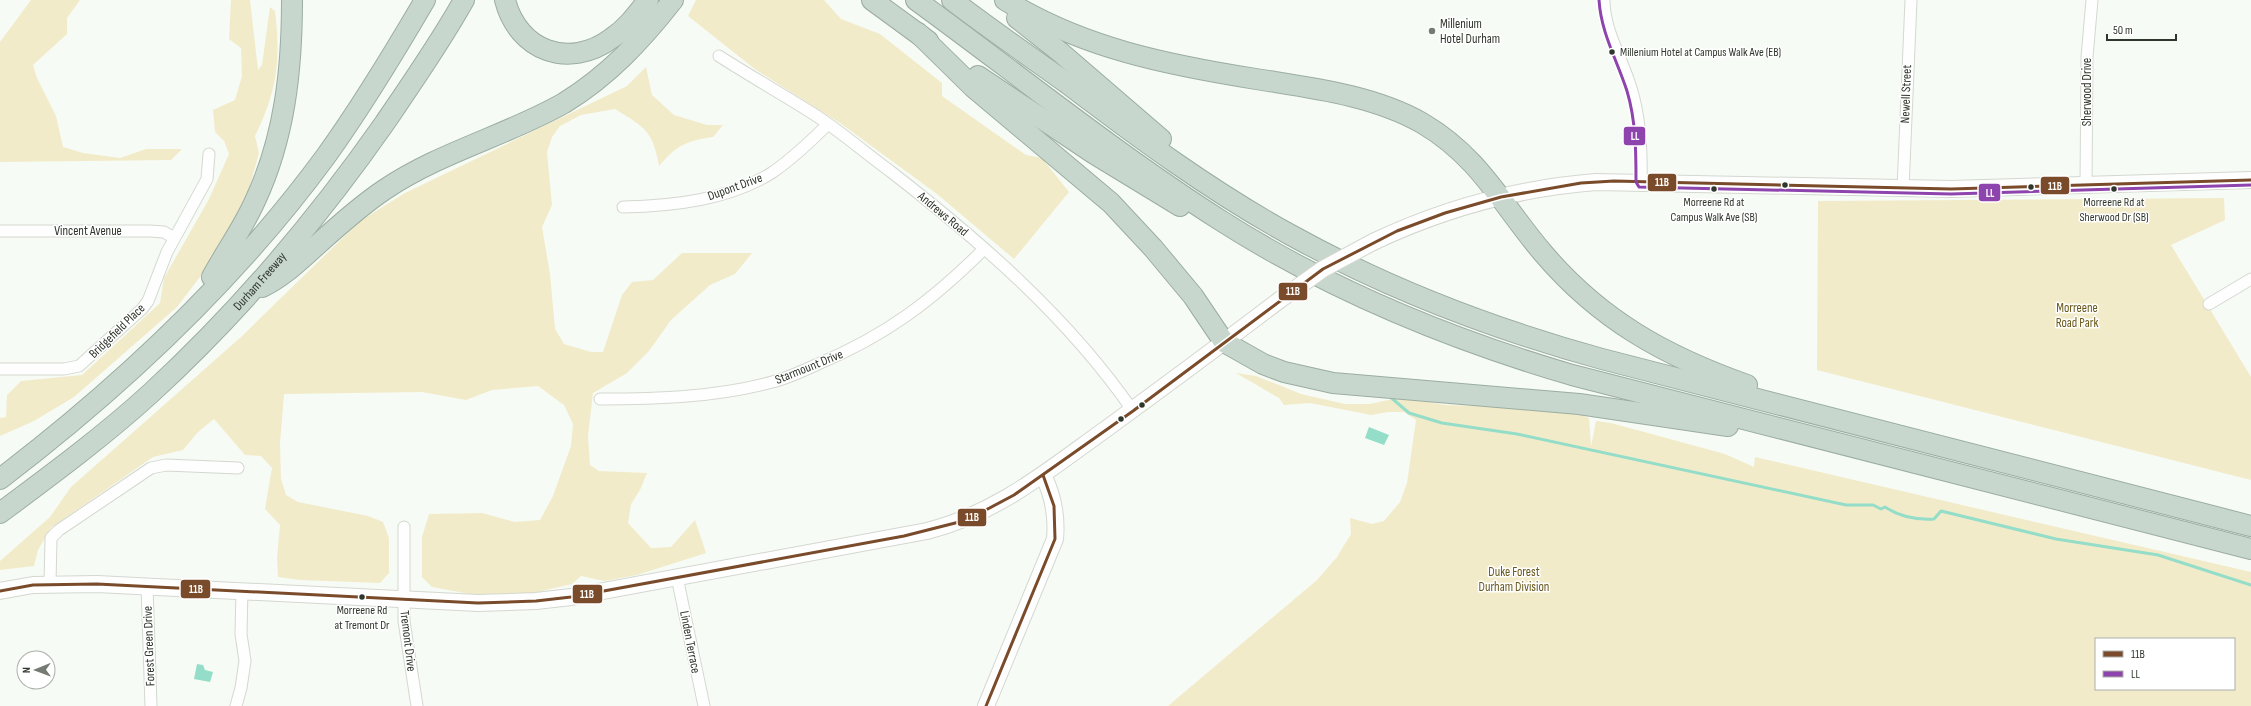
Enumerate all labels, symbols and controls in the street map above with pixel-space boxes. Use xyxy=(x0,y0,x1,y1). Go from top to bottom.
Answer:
place label: Millenium Hotel Durham xyxy=(1440,16,1500,47)
scale bar xyxy=(2107,16,2176,42)
text: 50 m xyxy=(2113,23,2133,38)
marker: Millenium Hotel Durham xyxy=(1427,26,1437,36)
place label: Millenium Hotel at Campus Walk Ave (EB) xyxy=(1620,45,1781,60)
marker: Millenium Hotel at Campus Walk Ave (EB) xyxy=(1607,47,1617,57)
street label: Sherwood Drive xyxy=(2079,58,2095,126)
street label: Newell Street xyxy=(1897,64,1915,124)
line badge: LL xyxy=(1623,126,1646,146)
text: LL xyxy=(1631,130,1640,143)
street label: Dupont Drive xyxy=(705,170,765,204)
line badge: 11B xyxy=(1647,173,1677,192)
text: 11B xyxy=(1655,176,1669,189)
line badge: 11B xyxy=(2040,176,2070,195)
unlabelled marker xyxy=(1780,180,1790,190)
text: 11B xyxy=(2048,180,2062,193)
unlabelled marker xyxy=(2026,182,2036,192)
line badge: LL xyxy=(1978,183,2001,202)
marker: Morreene Rd at Campus Walk Ave (SB) xyxy=(1709,184,1719,194)
marker: Morreene Rd at Sherwood Dr (SB) xyxy=(2109,184,2119,194)
text: LL xyxy=(1986,187,1995,200)
street label: Andrews Road xyxy=(914,188,972,240)
place label: Morreene Rd at Campus Walk Ave (SB) xyxy=(1671,195,1757,225)
place label: Morreene Rd at Sherwood Dr (SB) xyxy=(2079,195,2149,225)
street label: Vincent Avenue xyxy=(54,223,122,239)
street label: Durham Freeway xyxy=(230,249,290,314)
line badge: 11B xyxy=(1278,282,1308,301)
text: 11B xyxy=(1286,285,1300,298)
street label: Bridgefield Place xyxy=(86,300,148,362)
park label: Morreene Road Park xyxy=(2056,300,2098,331)
street label: Starmount Drive xyxy=(773,346,845,388)
unlabelled marker xyxy=(1137,400,1147,410)
unlabelled marker xyxy=(1116,414,1126,424)
line badge: 11B xyxy=(957,508,987,527)
text: 11B xyxy=(965,511,979,524)
park label: Duke Forest Durham Division xyxy=(1479,564,1549,595)
line badge: 11B xyxy=(180,579,211,599)
text: 11B xyxy=(189,583,203,596)
line badge: 11B xyxy=(572,584,603,604)
text: 11B xyxy=(580,588,594,601)
marker: Morreene Rd at Tremont Dr xyxy=(357,592,367,602)
place label: Morreene Rd at Tremont Dr xyxy=(334,603,390,633)
street label: Forest Green Drive xyxy=(140,606,158,686)
street label: Linden Terrace xyxy=(676,609,704,675)
street label: Tremont Drive xyxy=(396,610,420,672)
legend xyxy=(2095,638,2235,690)
text: 11B xyxy=(2131,647,2145,662)
north arrow xyxy=(16,650,56,690)
text: N xyxy=(20,667,33,673)
text: LL xyxy=(2131,667,2140,682)

